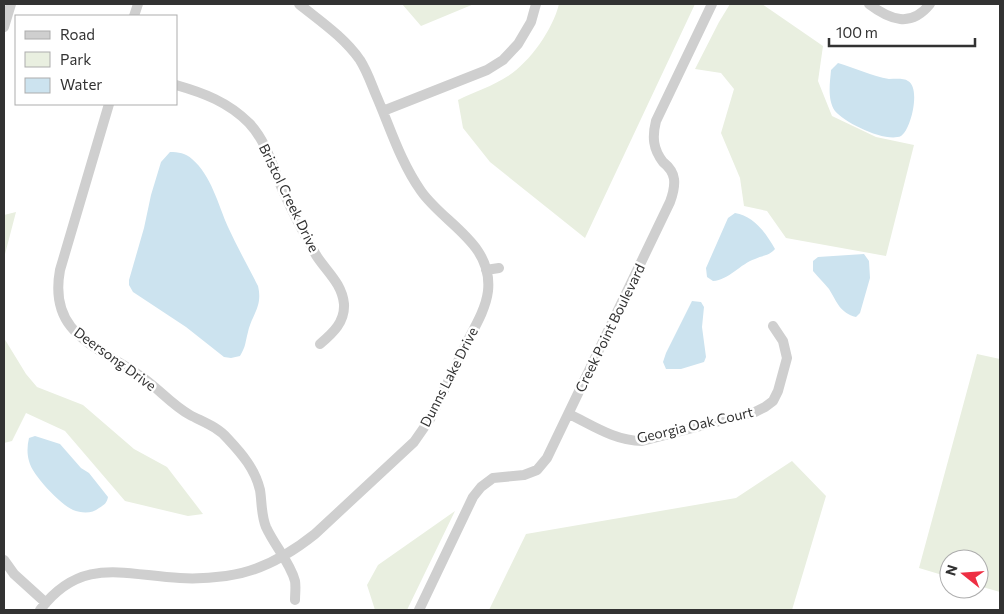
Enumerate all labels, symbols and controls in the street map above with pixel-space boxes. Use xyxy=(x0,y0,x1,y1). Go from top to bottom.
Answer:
legend xyxy=(15,15,178,105)
scale bar xyxy=(829,15,975,47)
text: 100 m xyxy=(836,23,878,41)
text: Road xyxy=(60,25,95,43)
text: Park xyxy=(60,50,91,68)
text: Water xyxy=(60,75,102,93)
street label: Bristol Creek Drive xyxy=(256,141,323,255)
street label: Creek Point Boulevard xyxy=(571,261,648,395)
street label: Deersong Drive xyxy=(71,323,160,394)
street label: Dunns Lake Drive xyxy=(416,324,481,430)
street label: Georgia Oak Court xyxy=(635,403,755,446)
north arrow xyxy=(939,549,989,599)
text: N xyxy=(941,563,961,578)

